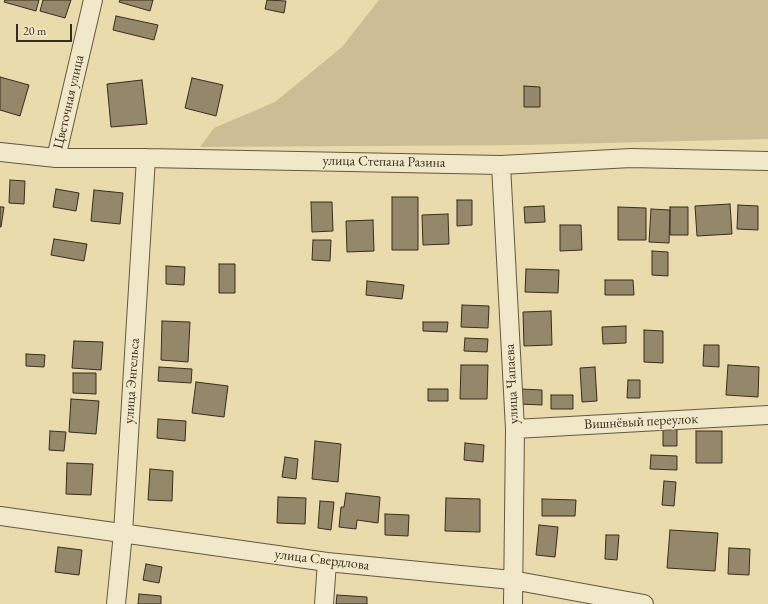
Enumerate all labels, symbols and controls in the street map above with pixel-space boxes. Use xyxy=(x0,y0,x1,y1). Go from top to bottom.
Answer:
scale bar xyxy=(18,16,74,42)
text: 20 m xyxy=(23,23,46,39)
street label: Цветочная улица xyxy=(50,53,88,151)
street label: улица Степана Разина xyxy=(322,153,446,171)
street label: улица Энгельса xyxy=(121,338,143,424)
street label: улица Чапаева xyxy=(502,344,522,424)
street label: Вишнёвый переулок xyxy=(584,411,698,433)
street label: улица Свердлова xyxy=(274,546,370,574)

